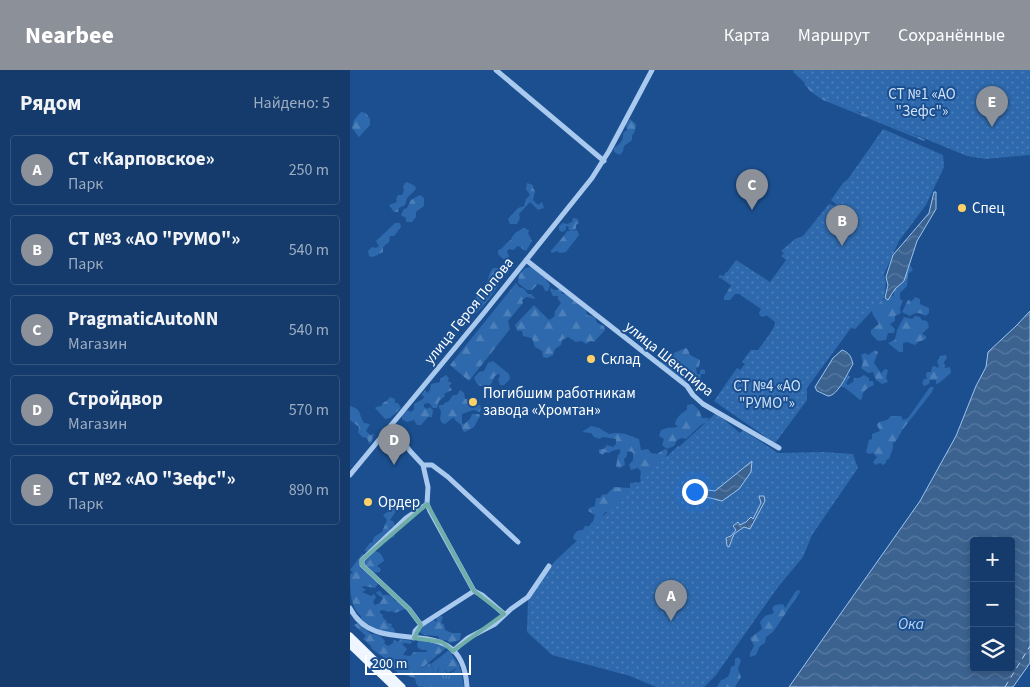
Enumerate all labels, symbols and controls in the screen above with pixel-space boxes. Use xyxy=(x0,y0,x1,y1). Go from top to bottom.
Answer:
text: Nearbee xyxy=(25,18,114,53)
text: Карта xyxy=(724,23,770,48)
text: Маршрут xyxy=(798,23,870,48)
text: Сохранённые xyxy=(898,23,1005,48)
park label: СТ №1 «АО "Зефс"» xyxy=(888,84,956,122)
pin: E xyxy=(976,86,1008,127)
text: Рядом xyxy=(20,88,81,118)
text: Найдено: 5 xyxy=(253,92,330,114)
text: СТ «Карповское» xyxy=(68,146,215,173)
text: A xyxy=(32,159,42,181)
text: 250 m xyxy=(289,159,329,181)
pin: C xyxy=(736,169,768,210)
text: Парк xyxy=(68,173,103,195)
place label: Спец xyxy=(972,198,1005,219)
marker: Спец xyxy=(956,202,968,214)
pin: B xyxy=(826,205,858,246)
text: СТ №3 «АО "РУМО"» xyxy=(68,226,240,253)
text: B xyxy=(32,239,42,261)
text: 540 m xyxy=(289,239,329,261)
text: Парк xyxy=(68,253,103,275)
street label: улица Героя Попова xyxy=(419,253,519,369)
text: PragmaticAutoNN xyxy=(68,306,218,333)
street label: улица Шекспира xyxy=(620,316,718,402)
text: C xyxy=(32,319,42,341)
text: 540 m xyxy=(289,319,329,341)
text: Магазин xyxy=(68,333,127,355)
place label: Склад xyxy=(601,349,641,370)
marker: Склад xyxy=(585,353,597,365)
park label: СТ №4 «АО "РУМО"» xyxy=(733,376,801,414)
place label: Погибшим работникам завода «Хромтан» xyxy=(483,383,636,421)
text: Стройдвор xyxy=(68,386,163,413)
marker: Погибшим работникам завода «Хромтан» xyxy=(467,396,479,408)
text: D xyxy=(32,399,42,421)
text: 570 m xyxy=(289,399,329,421)
text: Магазин xyxy=(68,413,127,435)
pin: D xyxy=(378,424,410,465)
text: СТ №2 «АО "Зефс"» xyxy=(68,466,236,493)
text: E xyxy=(33,479,41,501)
text: 890 m xyxy=(289,479,329,501)
your location xyxy=(682,479,708,505)
place label: Ордер xyxy=(378,492,420,513)
text: Парк xyxy=(68,493,103,515)
marker: Ордер xyxy=(362,496,374,508)
map controls xyxy=(970,537,1015,672)
button: + xyxy=(970,537,1015,582)
pin: A xyxy=(655,580,687,621)
button: − xyxy=(970,582,1015,627)
water label: Ока xyxy=(898,613,924,635)
button: layers xyxy=(970,627,1015,672)
scale bar xyxy=(365,652,471,675)
text: 200 m xyxy=(372,654,407,674)

